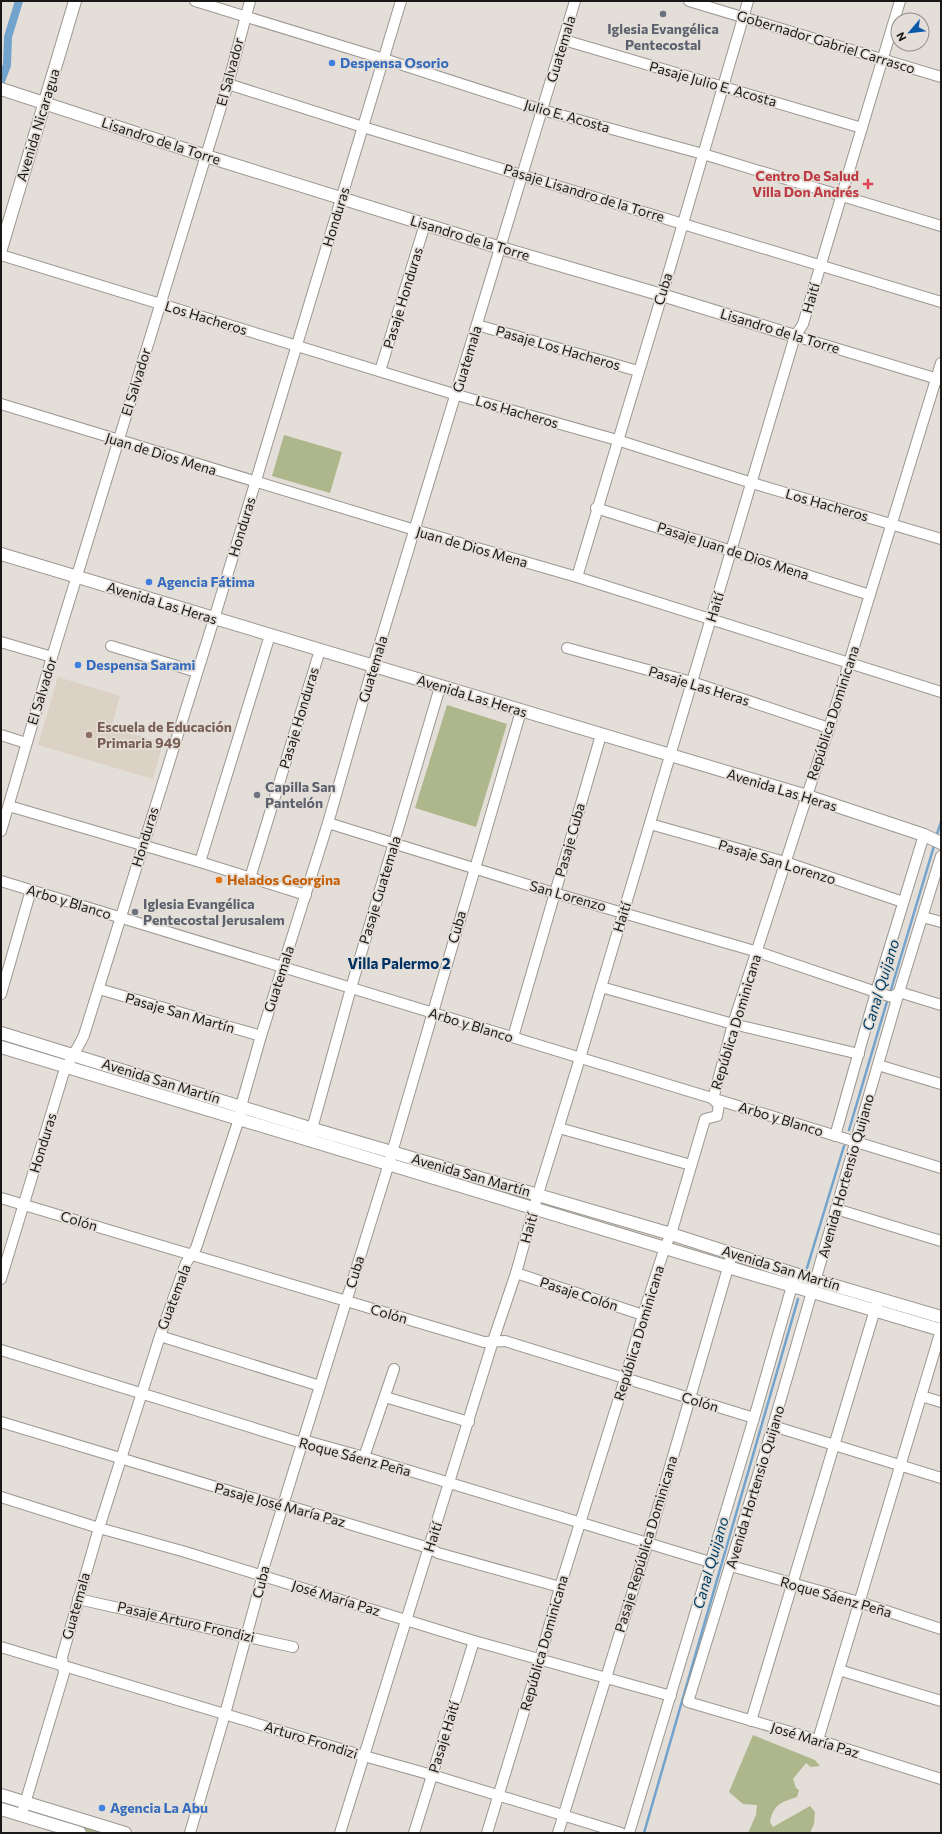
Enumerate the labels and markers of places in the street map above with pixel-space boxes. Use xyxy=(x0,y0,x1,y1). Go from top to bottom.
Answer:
marker: Iglesia Evangélica Pentecostal xyxy=(658,9,668,19)
place label: Iglesia Evangélica Pentecostal xyxy=(607,20,719,53)
place label: Despensa Osorio xyxy=(340,54,449,71)
marker: Despensa Osorio xyxy=(327,58,337,68)
place label: Centro De Salud Villa Don Andrés xyxy=(752,167,859,200)
marker: Centro De Salud Villa Don Andrés xyxy=(862,178,874,190)
place label: Agencia Fátima xyxy=(157,573,255,590)
marker: Agencia Fátima xyxy=(144,577,154,587)
place label: Despensa Sarami xyxy=(86,656,196,673)
marker: Despensa Sarami xyxy=(73,660,83,670)
place label: Escuela de Educación Primaria 949 xyxy=(97,718,232,751)
marker: Escuela de Educación Primaria 949 xyxy=(84,730,94,740)
place label: Capilla San Pantelón xyxy=(265,778,336,811)
marker: Capilla San Pantelón xyxy=(252,790,262,800)
place label: Helados Georgina xyxy=(227,871,340,888)
marker: Helados Georgina xyxy=(214,875,224,885)
place label: Iglesia Evangélica Pentecostal Jerusalem xyxy=(143,895,285,928)
marker: Iglesia Evangélica Pentecostal Jerusalem xyxy=(130,907,140,917)
place label: Agencia La Abu xyxy=(110,1799,208,1816)
marker: Agencia La Abu xyxy=(97,1803,107,1813)

